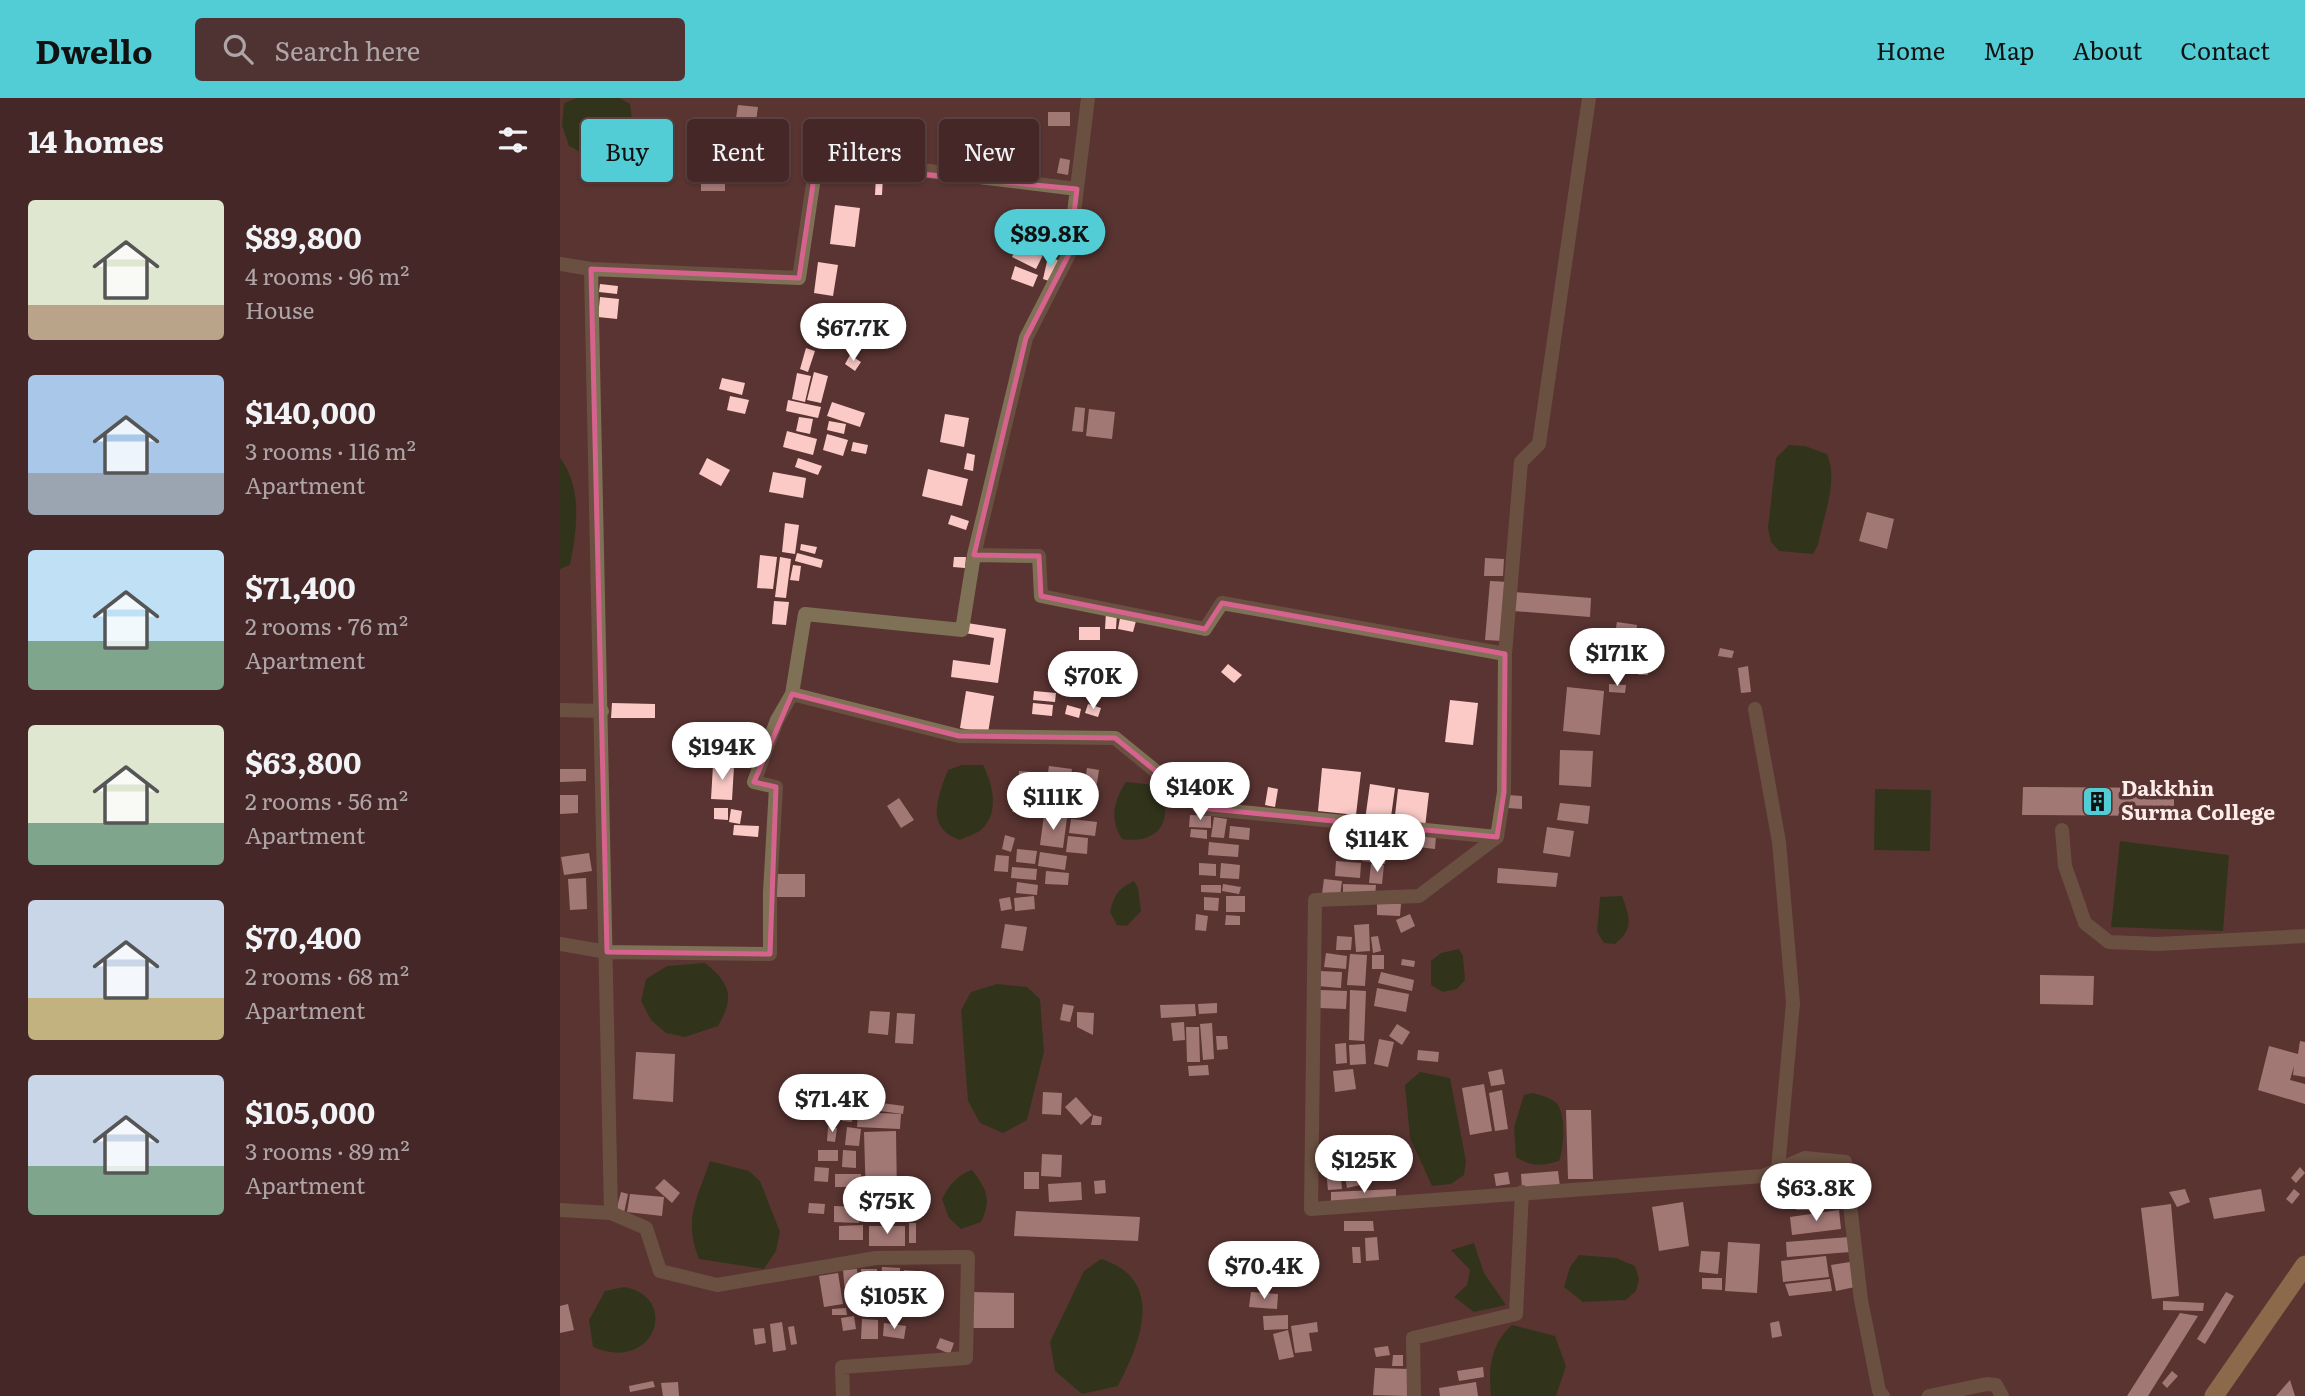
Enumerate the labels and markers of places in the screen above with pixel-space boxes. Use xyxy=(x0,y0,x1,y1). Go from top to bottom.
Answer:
pin: $89.8K xyxy=(993,209,1107,269)
pin: $67.7K xyxy=(796,303,910,363)
pin: $171K xyxy=(1568,628,1666,688)
pin: $70K xyxy=(1052,652,1134,711)
pin: $194K xyxy=(673,722,771,782)
pin: $140K xyxy=(1151,762,1249,822)
place label: Dakkhin Surma College xyxy=(2121,771,2275,826)
pin: $111K xyxy=(1004,772,1102,832)
building icon: Dakkhin Surma College xyxy=(2081,784,2115,818)
pin: $114K xyxy=(1328,814,1426,874)
pin: $71.4K xyxy=(775,1074,889,1134)
pin: $125K xyxy=(1315,1136,1413,1195)
pin: $63.8K xyxy=(1759,1164,1873,1223)
pin: $75K xyxy=(846,1176,928,1236)
pin: $70.4K xyxy=(1207,1242,1321,1301)
pin: $105K xyxy=(845,1272,943,1331)

